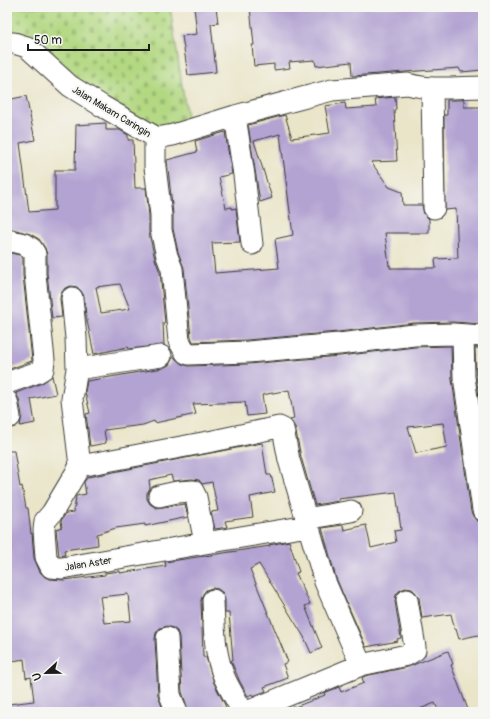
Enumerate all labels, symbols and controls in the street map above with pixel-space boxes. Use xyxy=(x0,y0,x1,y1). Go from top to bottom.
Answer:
scale bar xyxy=(28,26,149,52)
text: 50 m xyxy=(34,33,62,48)
street label: Jalan Makam Caringin xyxy=(70,84,153,140)
street label: Jalan Aster xyxy=(64,554,113,574)
north arrow xyxy=(26,653,66,693)
text: U xyxy=(30,671,45,682)

